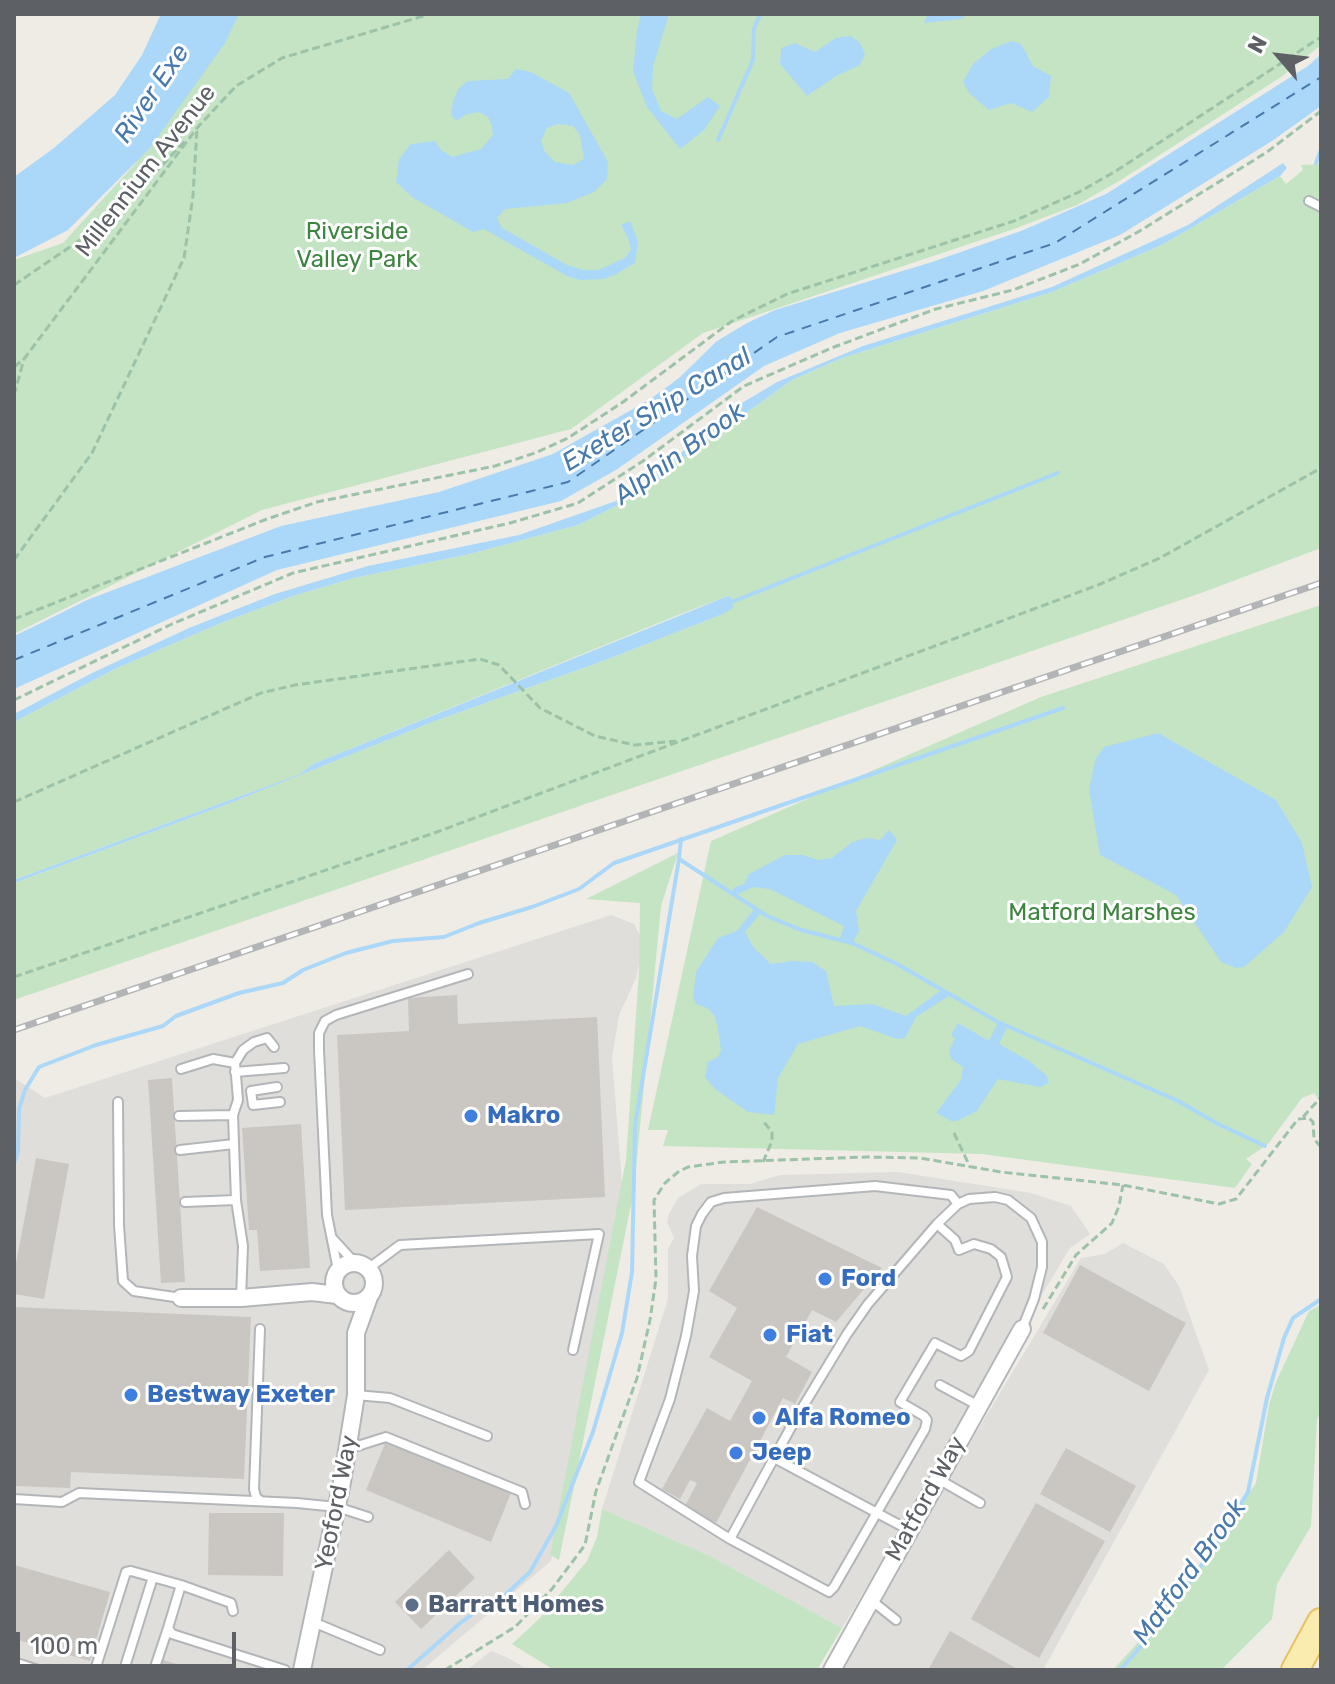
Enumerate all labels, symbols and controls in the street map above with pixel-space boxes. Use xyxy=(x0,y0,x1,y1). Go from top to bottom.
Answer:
north arrow xyxy=(1239,16,1319,96)
text: N xyxy=(1242,31,1273,58)
water label: River Exe xyxy=(108,39,196,149)
street label: Millennium Avenue xyxy=(70,79,222,263)
park label: Riverside Valley Park xyxy=(296,218,418,274)
water label: Exeter Ship Canal xyxy=(557,341,757,479)
water label: Alphin Brook xyxy=(609,396,751,512)
park label: Matford Marshes xyxy=(1008,899,1196,927)
place label: Makro xyxy=(487,1102,561,1130)
marker: Makro xyxy=(462,1107,480,1125)
place label: Ford xyxy=(841,1265,896,1293)
marker: Ford xyxy=(816,1270,834,1288)
place label: Fiat xyxy=(786,1321,833,1349)
marker: Fiat xyxy=(761,1326,779,1344)
place label: Bestway Exeter xyxy=(147,1381,335,1409)
marker: Bestway Exeter xyxy=(122,1386,140,1404)
place label: Alfa Romeo xyxy=(775,1404,911,1432)
marker: Alfa Romeo xyxy=(750,1409,768,1427)
street label: Matford Way xyxy=(880,1432,972,1566)
street label: Yeoford Way xyxy=(310,1433,364,1573)
place label: Jeep xyxy=(752,1439,812,1467)
marker: Jeep xyxy=(727,1444,745,1462)
water label: Matford Brook xyxy=(1127,1493,1253,1651)
place label: Barratt Homes xyxy=(428,1591,604,1619)
marker: Barratt Homes xyxy=(403,1596,421,1614)
scale bar xyxy=(20,1616,240,1666)
text: 100 m xyxy=(30,1632,98,1660)

